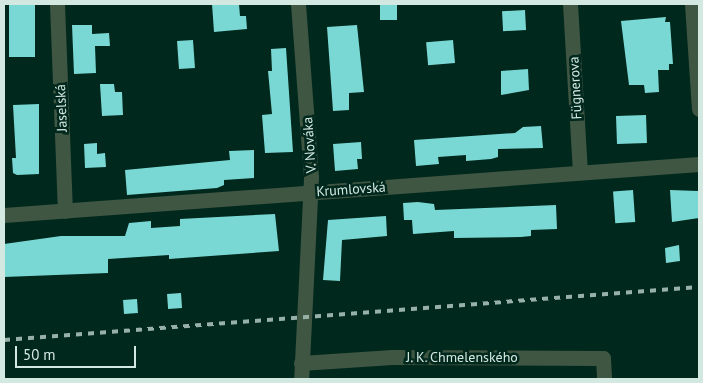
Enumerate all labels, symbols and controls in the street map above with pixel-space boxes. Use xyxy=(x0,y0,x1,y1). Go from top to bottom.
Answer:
street label: Fügnerova xyxy=(565,56,585,120)
street label: Jaselská xyxy=(52,84,70,132)
street label: V. Nováka xyxy=(299,116,319,174)
street label: Krumlovská xyxy=(316,178,386,200)
scale bar xyxy=(18,336,139,368)
text: 50 m xyxy=(23,345,56,364)
street label: J. K. Chmelenského xyxy=(405,349,519,365)

